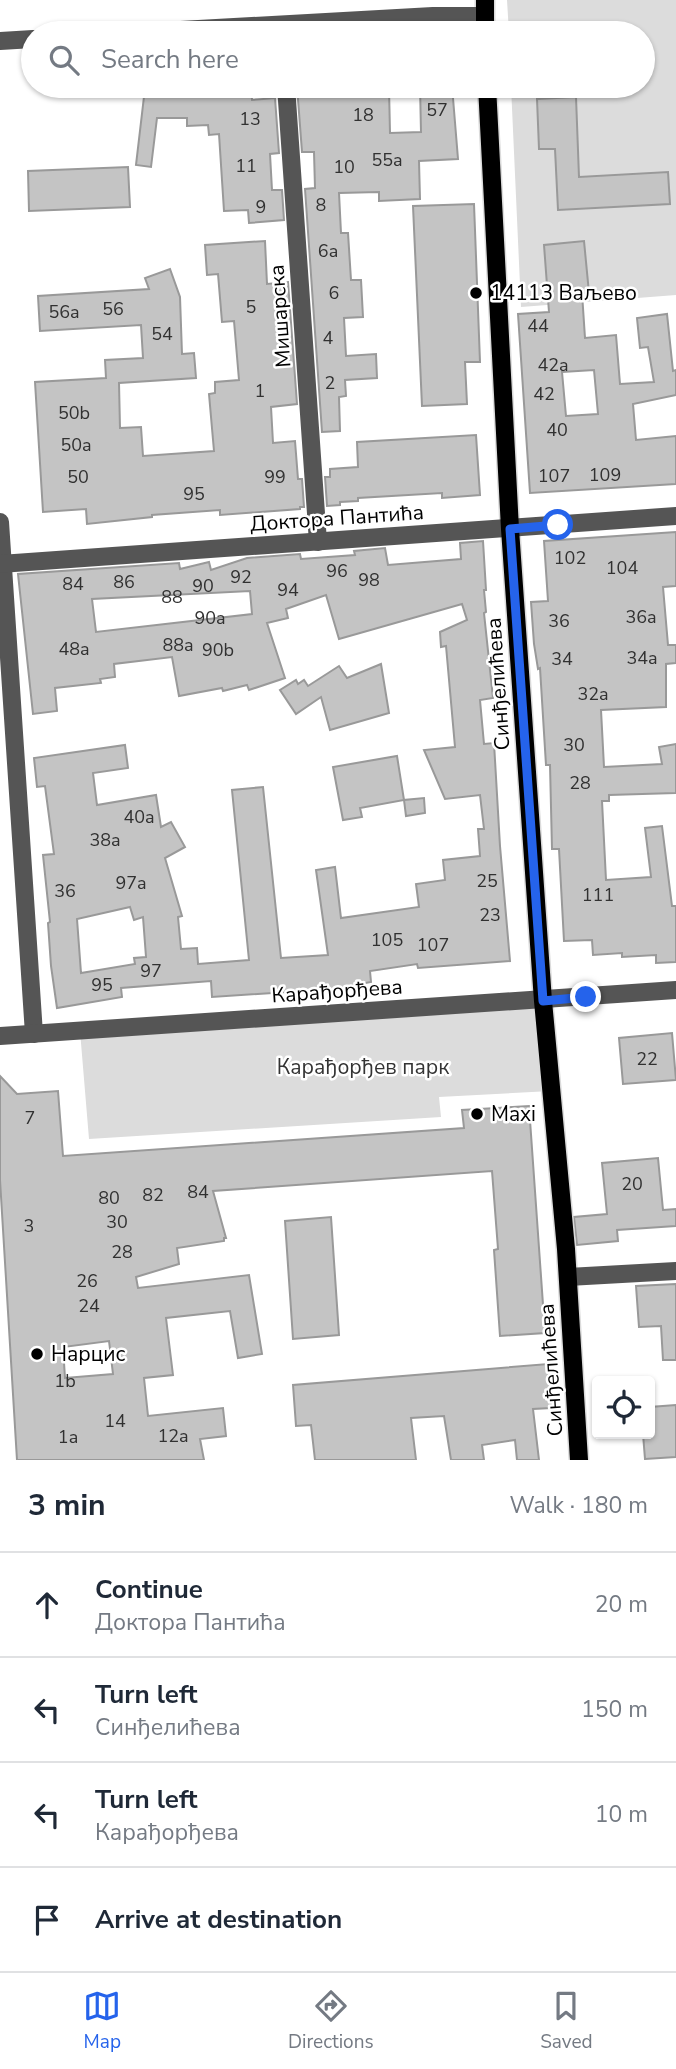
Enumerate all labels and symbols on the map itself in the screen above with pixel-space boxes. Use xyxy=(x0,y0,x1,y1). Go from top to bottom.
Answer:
house number: 57 xyxy=(426,98,448,122)
house number: 18 xyxy=(352,103,374,127)
house number: 13 xyxy=(239,107,261,131)
house number: 55a xyxy=(371,148,403,172)
house number: 11 xyxy=(235,154,257,178)
house number: 10 xyxy=(333,155,355,179)
house number: 8 xyxy=(316,193,326,217)
house number: 9 xyxy=(256,195,266,219)
house number: 6a xyxy=(318,239,338,263)
street label: Мишарска xyxy=(262,264,298,368)
place label: 14113 Ваљево xyxy=(490,279,637,307)
house number: 6 xyxy=(329,281,339,305)
marker: 14113 Ваљево xyxy=(468,285,484,301)
house number: 5 xyxy=(246,295,256,319)
house number: 56 xyxy=(102,297,124,321)
house number: 56a xyxy=(48,300,80,324)
house number: 44 xyxy=(527,314,549,338)
house number: 54 xyxy=(151,322,173,346)
house number: 4 xyxy=(323,326,334,350)
house number: 42a xyxy=(537,353,569,377)
house number: 2 xyxy=(325,371,335,395)
house number: 1 xyxy=(255,379,265,403)
house number: 42 xyxy=(533,382,555,406)
house number: 50b xyxy=(58,401,90,425)
house number: 40 xyxy=(546,418,568,442)
house number: 50a xyxy=(60,433,92,457)
house number: 109 xyxy=(589,463,621,487)
house number: 107 xyxy=(538,464,570,488)
house number: 50 xyxy=(67,465,89,489)
house number: 99 xyxy=(264,465,286,489)
house number: 95 xyxy=(183,482,205,506)
street label: Доктора Пантића xyxy=(249,498,425,538)
route start xyxy=(542,509,573,540)
house number: 102 xyxy=(554,546,586,570)
house number: 104 xyxy=(606,556,638,580)
house number: 96 xyxy=(326,559,348,583)
house number: 92 xyxy=(230,565,252,589)
house number: 98 xyxy=(358,568,380,592)
house number: 86 xyxy=(113,570,135,594)
house number: 84 xyxy=(62,572,84,596)
house number: 90 xyxy=(192,574,214,598)
house number: 94 xyxy=(277,578,299,602)
house number: 88 xyxy=(161,585,183,609)
house number: 36a xyxy=(625,605,657,629)
house number: 90a xyxy=(194,606,226,630)
house number: 36 xyxy=(548,609,570,633)
street label: Синђелићева xyxy=(479,617,517,751)
house number: 88a xyxy=(162,633,194,657)
house number: 48a xyxy=(58,637,90,661)
house number: 90b xyxy=(202,638,234,662)
house number: 34a xyxy=(626,646,658,670)
house number: 34 xyxy=(551,647,573,671)
house number: 32a xyxy=(577,682,609,706)
house number: 30 xyxy=(563,733,585,757)
house number: 28 xyxy=(569,771,591,795)
house number: 40a xyxy=(123,805,155,829)
house number: 38a xyxy=(89,828,121,852)
house number: 25 xyxy=(476,869,498,893)
house number: 97a xyxy=(115,871,147,895)
house number: 36 xyxy=(54,879,76,903)
house number: 111 xyxy=(582,883,614,907)
house number: 23 xyxy=(479,903,501,927)
house number: 105 xyxy=(371,928,403,952)
house number: 107 xyxy=(417,933,449,957)
house number: 97 xyxy=(140,959,162,983)
street label: Карађорђева xyxy=(271,972,403,1010)
house number: 95 xyxy=(91,973,113,997)
route end xyxy=(570,981,601,1012)
house number: 22 xyxy=(636,1047,658,1071)
park label: Карађорђев парк xyxy=(277,1053,450,1081)
place label: Maxi xyxy=(491,1100,536,1128)
house number: 7 xyxy=(25,1106,35,1130)
marker: Maxi xyxy=(469,1106,485,1122)
house number: 20 xyxy=(621,1172,643,1196)
house number: 84 xyxy=(187,1180,209,1204)
house number: 82 xyxy=(142,1183,164,1207)
house number: 80 xyxy=(98,1186,120,1210)
house number: 30 xyxy=(106,1210,128,1234)
house number: 3 xyxy=(24,1214,34,1238)
house number: 28 xyxy=(111,1240,133,1264)
house number: 26 xyxy=(76,1269,98,1293)
house number: 24 xyxy=(78,1294,100,1318)
street label: Синђелићева xyxy=(532,1303,570,1437)
place label: Нарцис xyxy=(51,1340,126,1368)
marker: Нарцис xyxy=(29,1346,45,1362)
house number: 1b xyxy=(54,1369,76,1393)
house number: 14 xyxy=(104,1409,126,1433)
house number: 12a xyxy=(157,1424,189,1448)
house number: 1a xyxy=(58,1425,78,1449)

